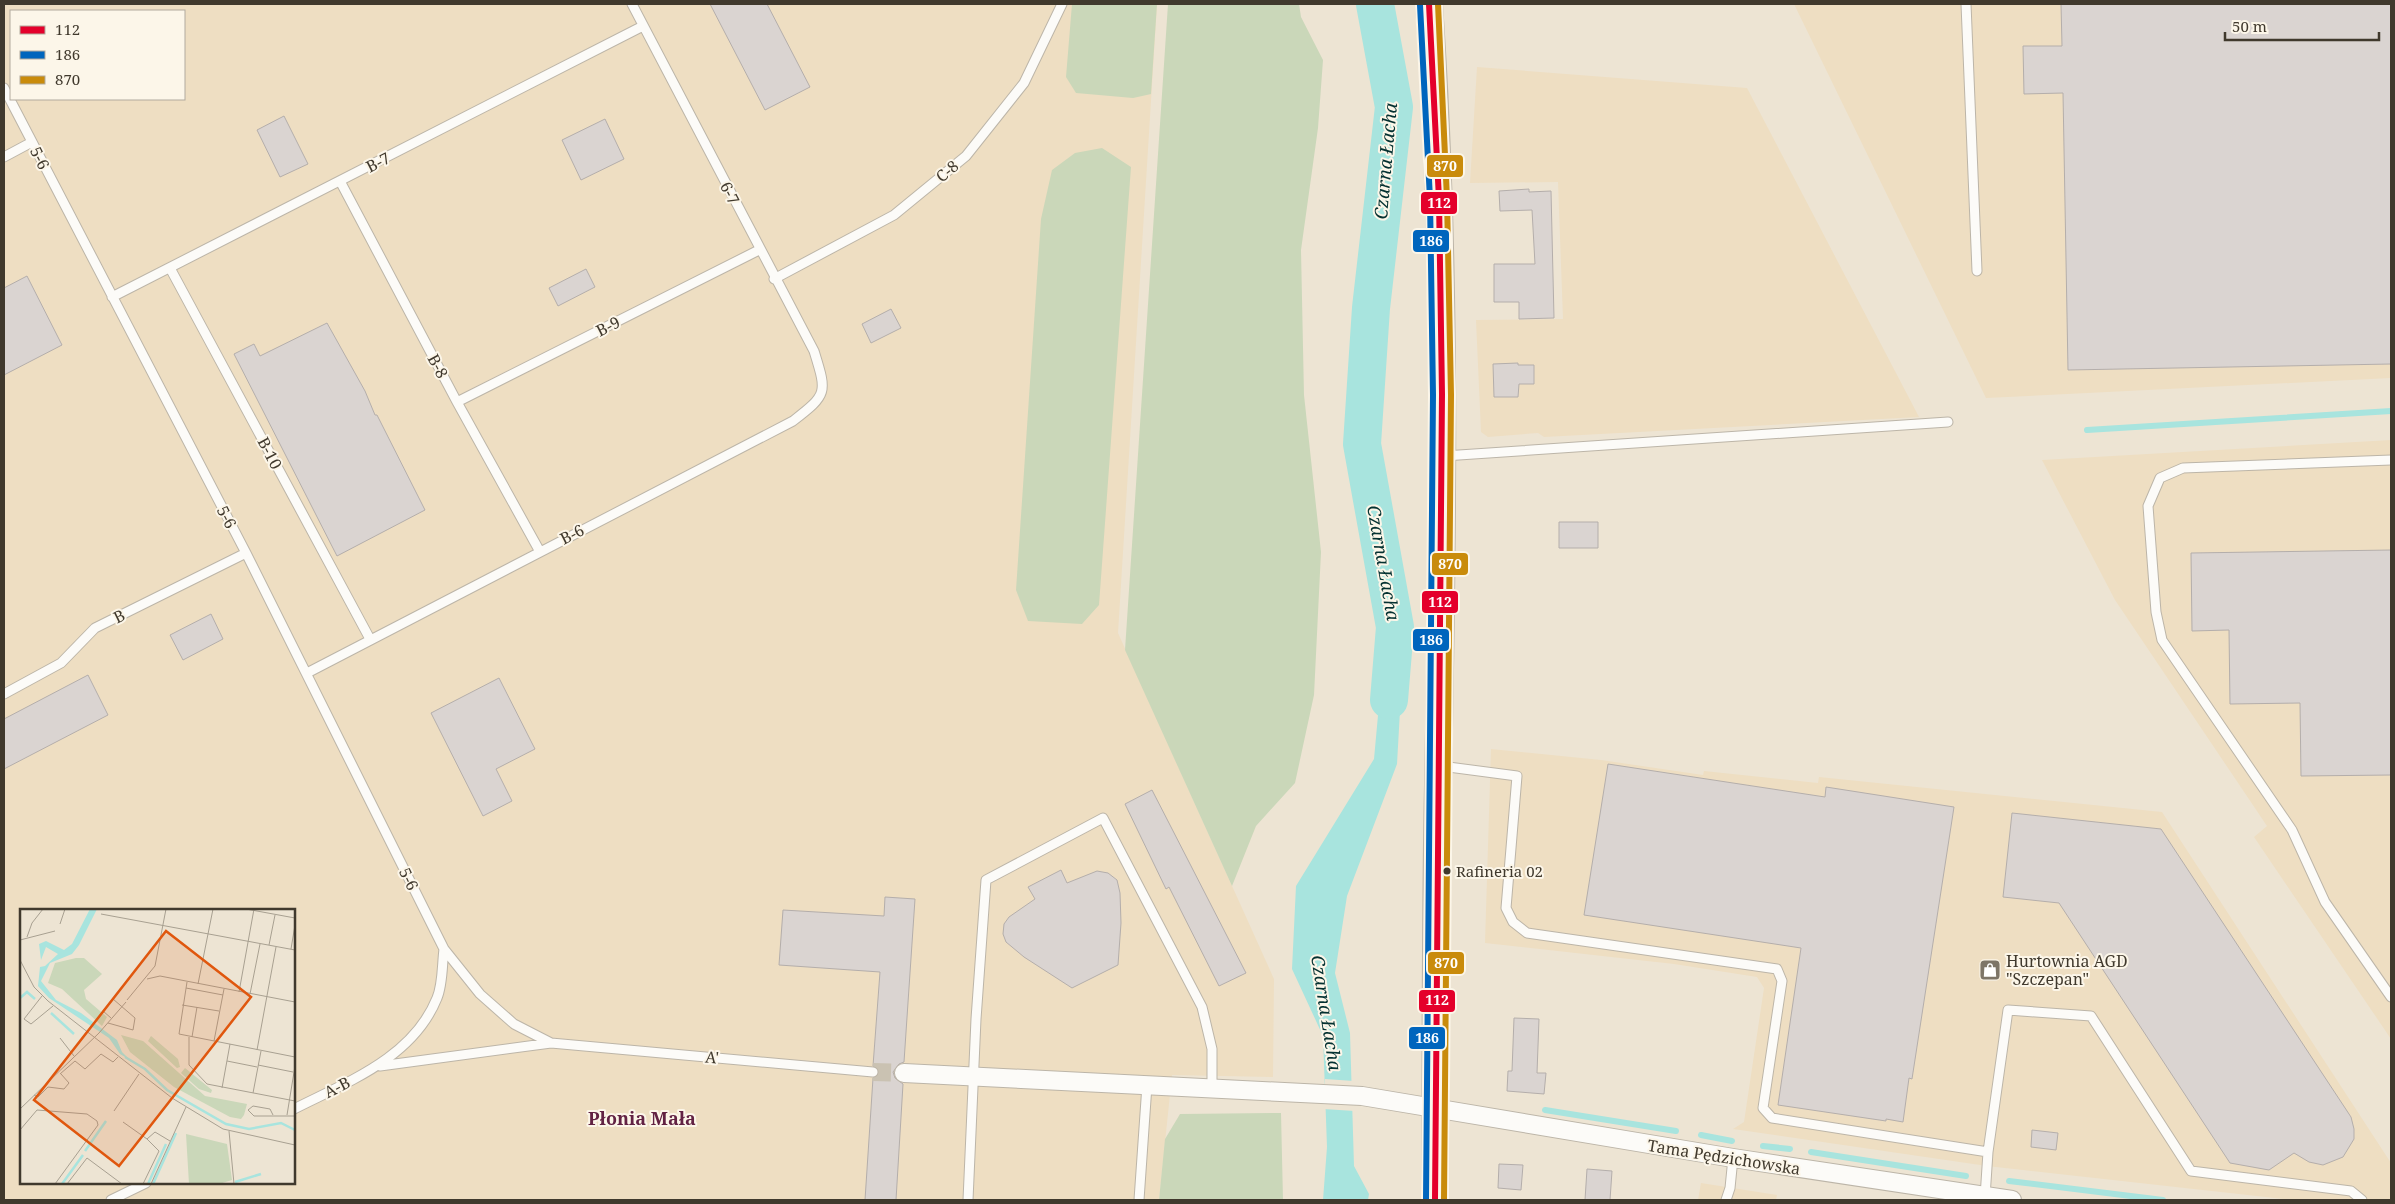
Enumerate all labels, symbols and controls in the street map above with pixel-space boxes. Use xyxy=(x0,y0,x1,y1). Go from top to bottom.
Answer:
legend xyxy=(10,10,185,100)
scale bar xyxy=(2225,10,2379,42)
text: 50 m xyxy=(2232,16,2267,36)
text: 112 xyxy=(55,19,80,39)
text: 186 xyxy=(55,44,80,64)
text: 870 xyxy=(55,69,80,89)
water label: Czarna Łacha xyxy=(1368,101,1402,220)
street label: 5-6 xyxy=(25,143,55,173)
street label: B-7 xyxy=(362,147,394,177)
line badge: 870 xyxy=(1426,154,1464,178)
street label: C-8 xyxy=(931,155,963,187)
text: 870 xyxy=(1433,156,1457,175)
street label: 6-7 xyxy=(715,178,745,208)
line badge: 112 xyxy=(1420,191,1458,215)
text: 112 xyxy=(1427,193,1451,212)
line badge: 186 xyxy=(1412,229,1450,253)
text: 186 xyxy=(1419,231,1443,250)
street label: B-9 xyxy=(592,311,624,341)
street label: B-8 xyxy=(423,350,453,382)
street label: B-10 xyxy=(252,433,288,473)
street label: 5-6 xyxy=(212,502,242,532)
water label: Czarna Łacha xyxy=(1362,503,1406,623)
street label: B-6 xyxy=(556,519,588,549)
line badge: 870 xyxy=(1431,552,1469,576)
text: 870 xyxy=(1438,554,1462,573)
line badge: 112 xyxy=(1421,590,1459,614)
text: 112 xyxy=(1428,592,1452,611)
street label: B xyxy=(109,604,129,628)
line badge: 186 xyxy=(1412,628,1450,652)
text: 186 xyxy=(1419,630,1443,649)
place label: Rafineria 02 xyxy=(1456,861,1543,881)
street label: 5-6 xyxy=(394,864,424,894)
marker: Rafineria 02 xyxy=(1442,866,1452,876)
inset map xyxy=(20,909,295,1184)
place label: Hurtownia AGD "Szczepan" xyxy=(2006,950,2128,990)
line badge: 870 xyxy=(1427,951,1465,975)
water label: Czarna Łacha xyxy=(1306,953,1348,1073)
text: 870 xyxy=(1434,953,1458,972)
shop icon: Hurtownia AGD "Szczepan" xyxy=(1978,958,2002,982)
line badge: 112 xyxy=(1418,989,1456,1013)
text: 112 xyxy=(1425,990,1449,1009)
line badge: 186 xyxy=(1408,1026,1446,1050)
text: 186 xyxy=(1415,1028,1439,1047)
street label: A' xyxy=(704,1045,720,1069)
street label: A-B xyxy=(320,1071,354,1103)
district label: Płonia Mała xyxy=(588,1106,696,1130)
street label: Tama Pędzichowska xyxy=(1646,1134,1802,1180)

